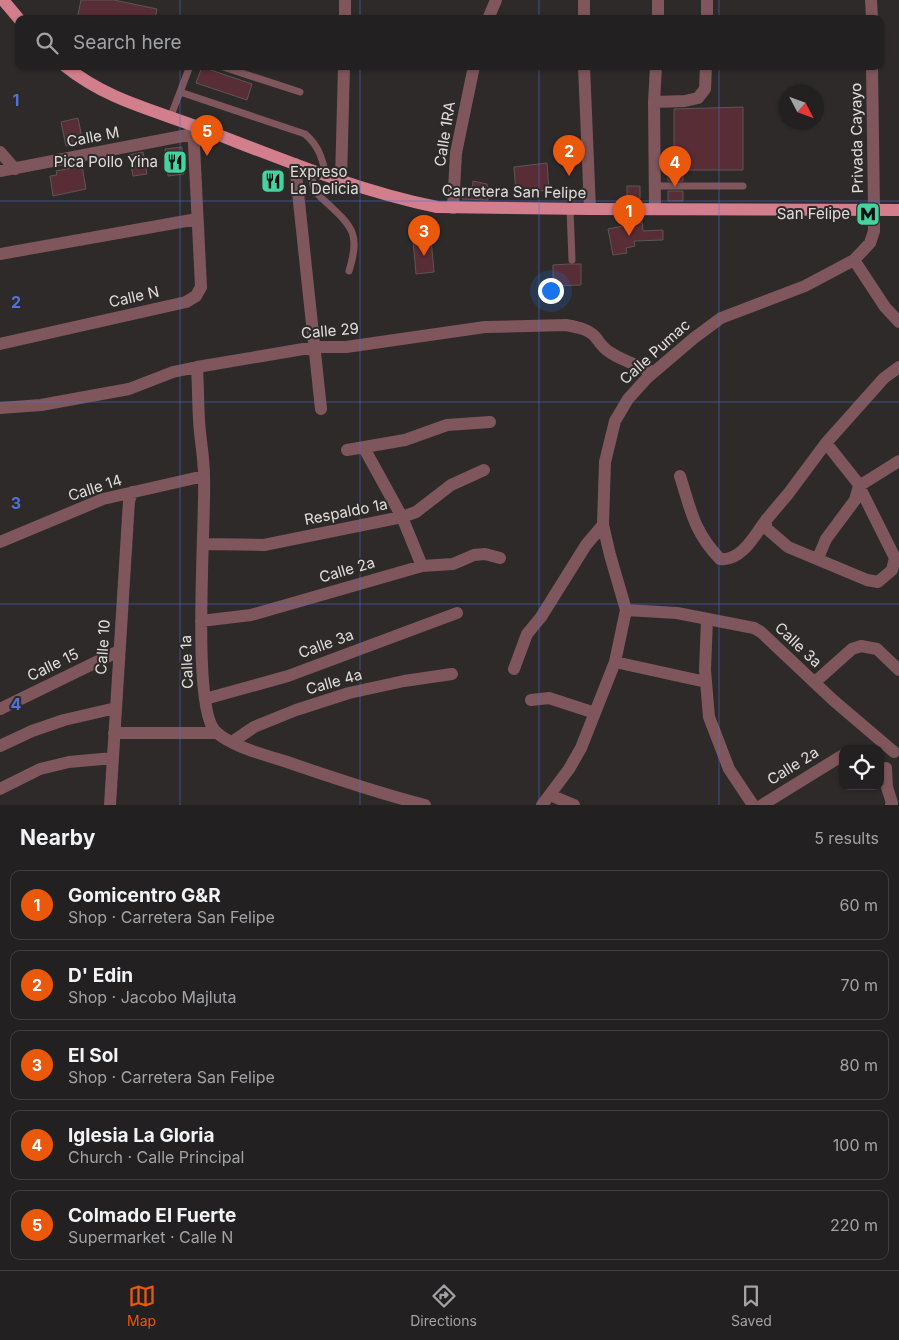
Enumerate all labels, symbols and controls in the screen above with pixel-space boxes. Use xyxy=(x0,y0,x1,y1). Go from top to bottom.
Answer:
search box xyxy=(15,15,884,70)
icon: search xyxy=(33,29,61,57)
text: Search here xyxy=(73,31,182,54)
street label: Privada Cayayo xyxy=(846,83,867,193)
north arrow xyxy=(779,85,824,130)
text: 1 xyxy=(13,90,19,110)
street label: Calle 1RA xyxy=(430,100,459,168)
pin: 5 xyxy=(191,115,223,156)
street label: Calle M xyxy=(65,122,121,151)
pin: 2 xyxy=(553,135,585,176)
pin: 4 xyxy=(659,146,691,187)
restaurant icon: Pica Pollo Yina xyxy=(162,149,188,175)
place label: Pica Pollo Yina xyxy=(54,152,158,171)
place label: Expreso La Delicia xyxy=(290,162,359,198)
restaurant icon: Expreso La Delicia xyxy=(260,168,286,194)
street label: Carretera San Felipe xyxy=(442,181,586,202)
pin: 1 xyxy=(613,195,645,236)
metro station icon: San Felipe xyxy=(855,201,881,227)
place label: San Felipe xyxy=(777,204,850,223)
pin: 3 xyxy=(408,215,440,256)
your location xyxy=(538,278,564,304)
street label: Calle N xyxy=(107,282,161,311)
text: 2 xyxy=(11,292,21,312)
street label: Calle Pumac xyxy=(616,315,694,388)
street label: Calle 29 xyxy=(300,319,360,342)
street label: Calle 14 xyxy=(66,470,124,505)
text: 3 xyxy=(11,493,21,513)
street label: Respaldo 1a xyxy=(303,494,389,529)
street label: Calle 2a xyxy=(317,553,377,587)
street label: Calle 3a xyxy=(771,618,826,671)
street label: Calle 10 xyxy=(91,619,114,675)
street label: Calle 3a xyxy=(296,625,356,662)
street label: Calle 1a xyxy=(176,635,197,689)
street label: Calle 15 xyxy=(24,644,82,685)
street label: Calle 4a xyxy=(303,664,364,699)
text: 4 xyxy=(11,694,22,714)
street label: Calle 2a xyxy=(763,742,822,789)
map controls xyxy=(839,745,884,790)
button: locate xyxy=(839,745,884,790)
text: Nearby xyxy=(20,825,95,850)
text: 5 results xyxy=(814,828,879,848)
text: Gomicentro G&R xyxy=(68,884,221,907)
text: 1 xyxy=(34,895,40,915)
text: 60 m xyxy=(839,895,878,915)
text: Shop · Carretera San Felipe xyxy=(68,907,275,927)
text: D' Edin xyxy=(68,964,133,987)
text: 2 xyxy=(32,975,42,995)
text: 70 m xyxy=(841,975,878,995)
text: Shop · Jacobo Majluta xyxy=(68,987,236,1007)
text: El Sol xyxy=(68,1044,118,1067)
text: 3 xyxy=(32,1055,42,1075)
text: 80 m xyxy=(839,1055,878,1075)
text: Shop · Carretera San Felipe xyxy=(68,1067,275,1087)
text: Iglesia La Gloria xyxy=(68,1124,215,1147)
text: 4 xyxy=(32,1135,42,1155)
text: 100 m xyxy=(833,1135,878,1155)
text: Church · Calle Principal xyxy=(68,1147,244,1167)
text: Colmado El Fuerte xyxy=(68,1204,236,1227)
text: 5 xyxy=(32,1215,42,1235)
text: 220 m xyxy=(830,1215,878,1235)
text: Supermarket · Calle N xyxy=(68,1227,233,1247)
tab: Map xyxy=(127,1282,156,1329)
tab: Directions xyxy=(410,1282,477,1329)
tab: Saved xyxy=(731,1282,772,1329)

